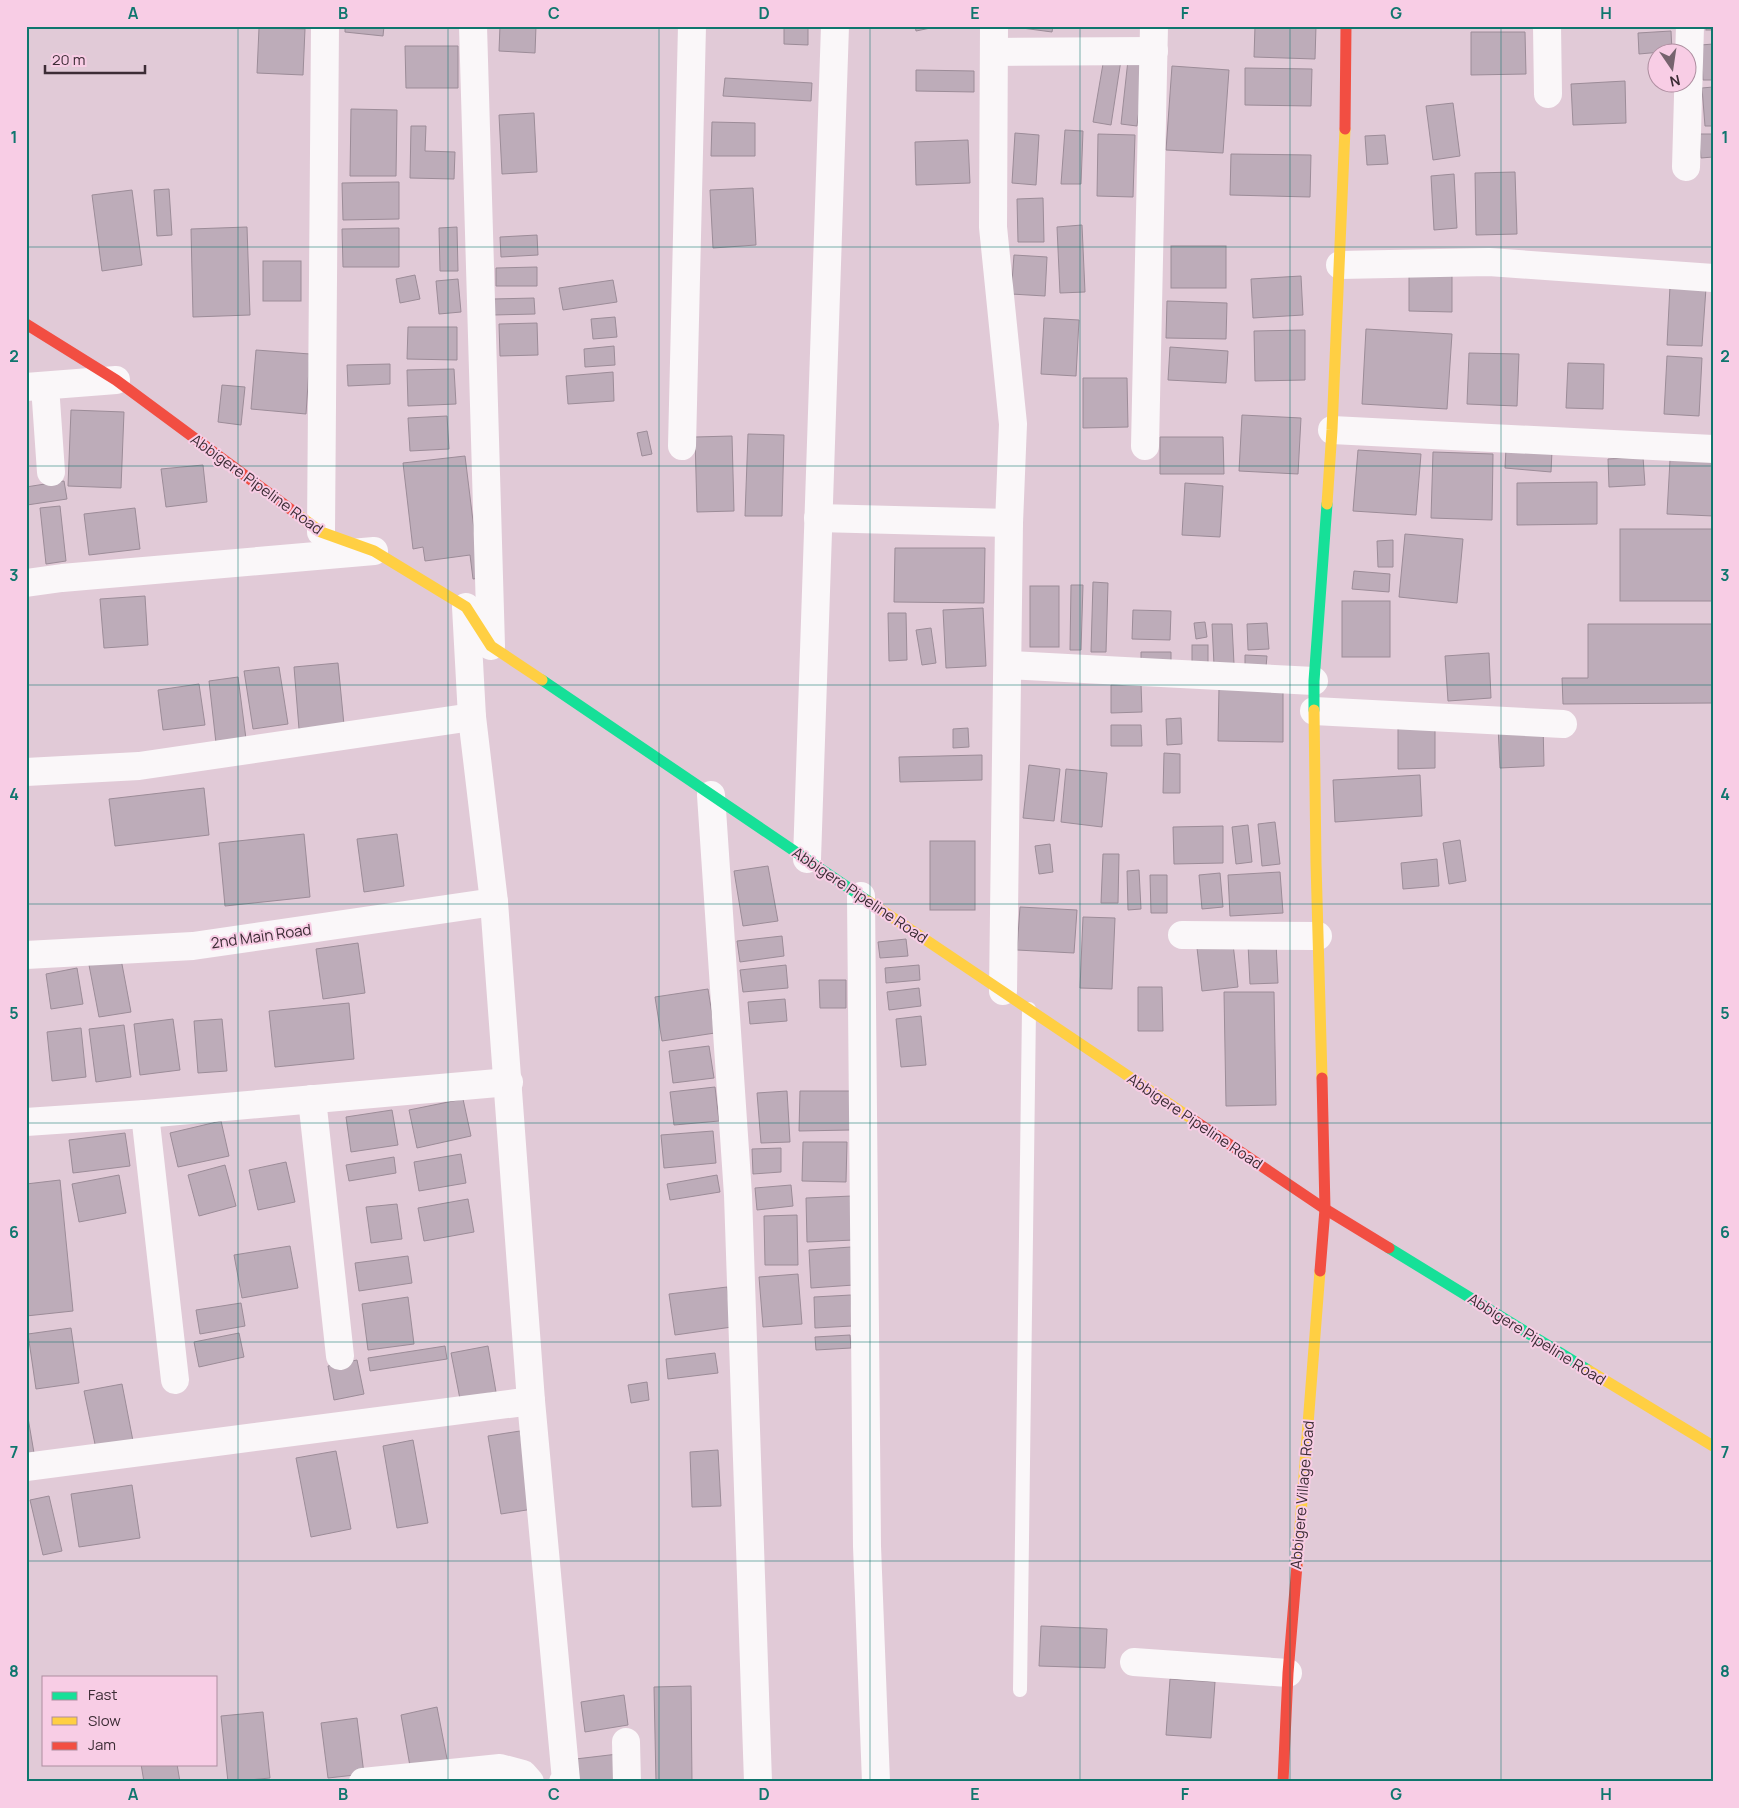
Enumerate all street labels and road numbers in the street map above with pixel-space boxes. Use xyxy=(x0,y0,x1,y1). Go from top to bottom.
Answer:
street label: Abbigere Pipeline Road xyxy=(187,429,327,539)
street label: Abbigere Pipeline Road xyxy=(788,842,932,948)
street label: 2nd Main Road xyxy=(209,919,313,953)
street label: Abbigere Pipeline Road xyxy=(1123,1068,1267,1174)
street label: Abbigere Pipeline Road xyxy=(1464,1288,1610,1390)
street label: Abbigere Village Road xyxy=(1285,1420,1319,1570)

